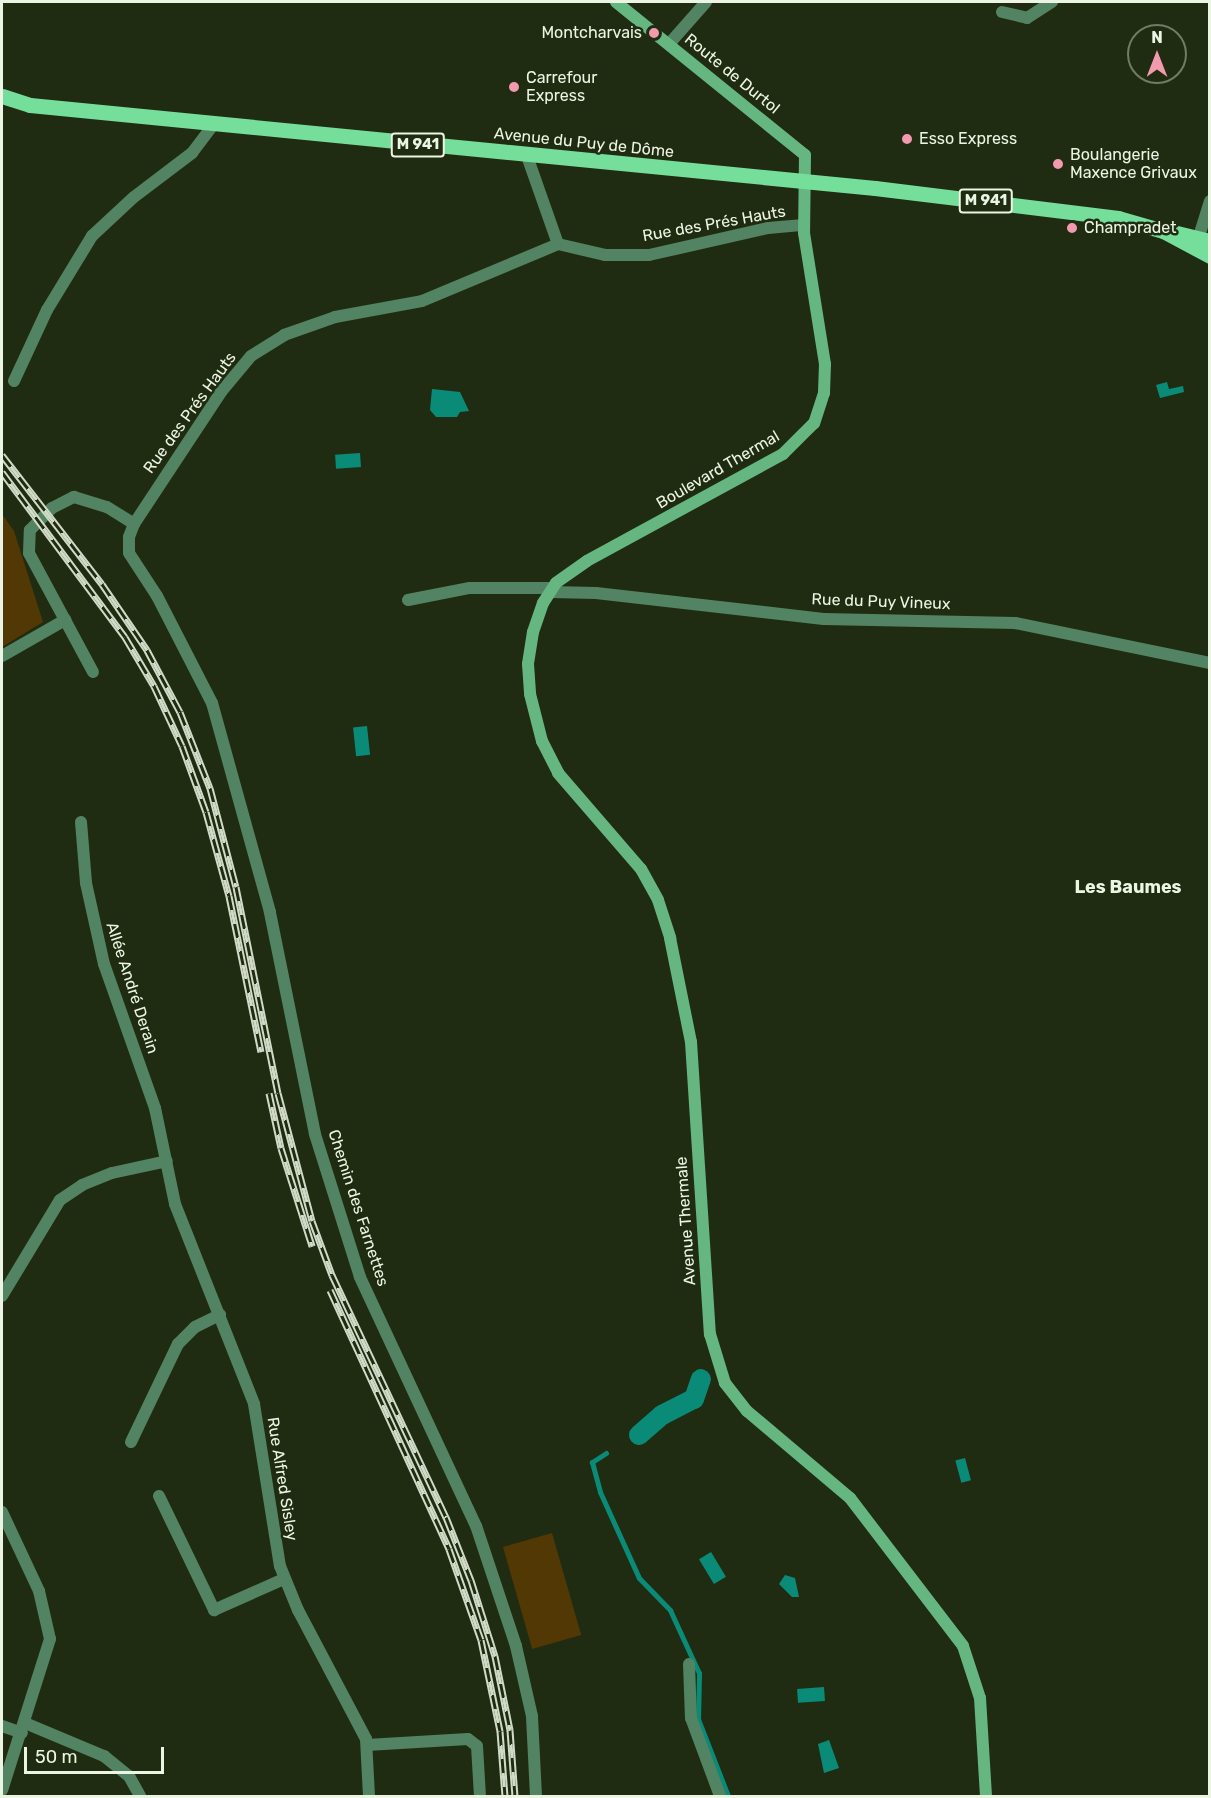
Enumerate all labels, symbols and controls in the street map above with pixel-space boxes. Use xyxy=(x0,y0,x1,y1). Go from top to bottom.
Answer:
place label: Montcharvais xyxy=(541,23,642,43)
north arrow xyxy=(1127,24,1187,84)
marker: Montcharvais xyxy=(647,26,661,40)
text: N xyxy=(1151,28,1163,47)
street label: Route de Durtol xyxy=(681,30,783,118)
place label: Carrefour Express xyxy=(526,68,597,106)
marker: Carrefour Express xyxy=(507,80,521,94)
street label: Avenue du Puy de Dôme xyxy=(493,124,675,162)
place label: Esso Express xyxy=(919,129,1017,149)
marker: Esso Express xyxy=(900,132,914,146)
road number: M 941 xyxy=(390,133,446,157)
place label: Boulangerie Maxence Grivaux xyxy=(1070,145,1197,183)
marker: Boulangerie Maxence Grivaux xyxy=(1051,157,1065,171)
road number: M 941 xyxy=(958,189,1014,213)
street label: Rue des Prés Hauts xyxy=(641,202,787,246)
place label: Champradet xyxy=(1084,218,1176,238)
marker: Champradet xyxy=(1065,221,1079,235)
street label: Rue des Prés Hauts xyxy=(140,349,240,477)
street label: Boulevard Thermal xyxy=(653,427,783,513)
street label: Rue du Puy Vineux xyxy=(811,590,951,614)
district label: Les Baumes xyxy=(1074,876,1182,898)
street label: Allée André Derain xyxy=(102,920,162,1056)
street label: Chemin des Farnettes xyxy=(324,1127,392,1289)
street label: Avenue Thermale xyxy=(672,1156,700,1286)
street label: Rue Alfred Sisley xyxy=(263,1416,301,1542)
scale bar xyxy=(27,1735,166,1773)
text: 50 m xyxy=(35,1746,78,1768)

